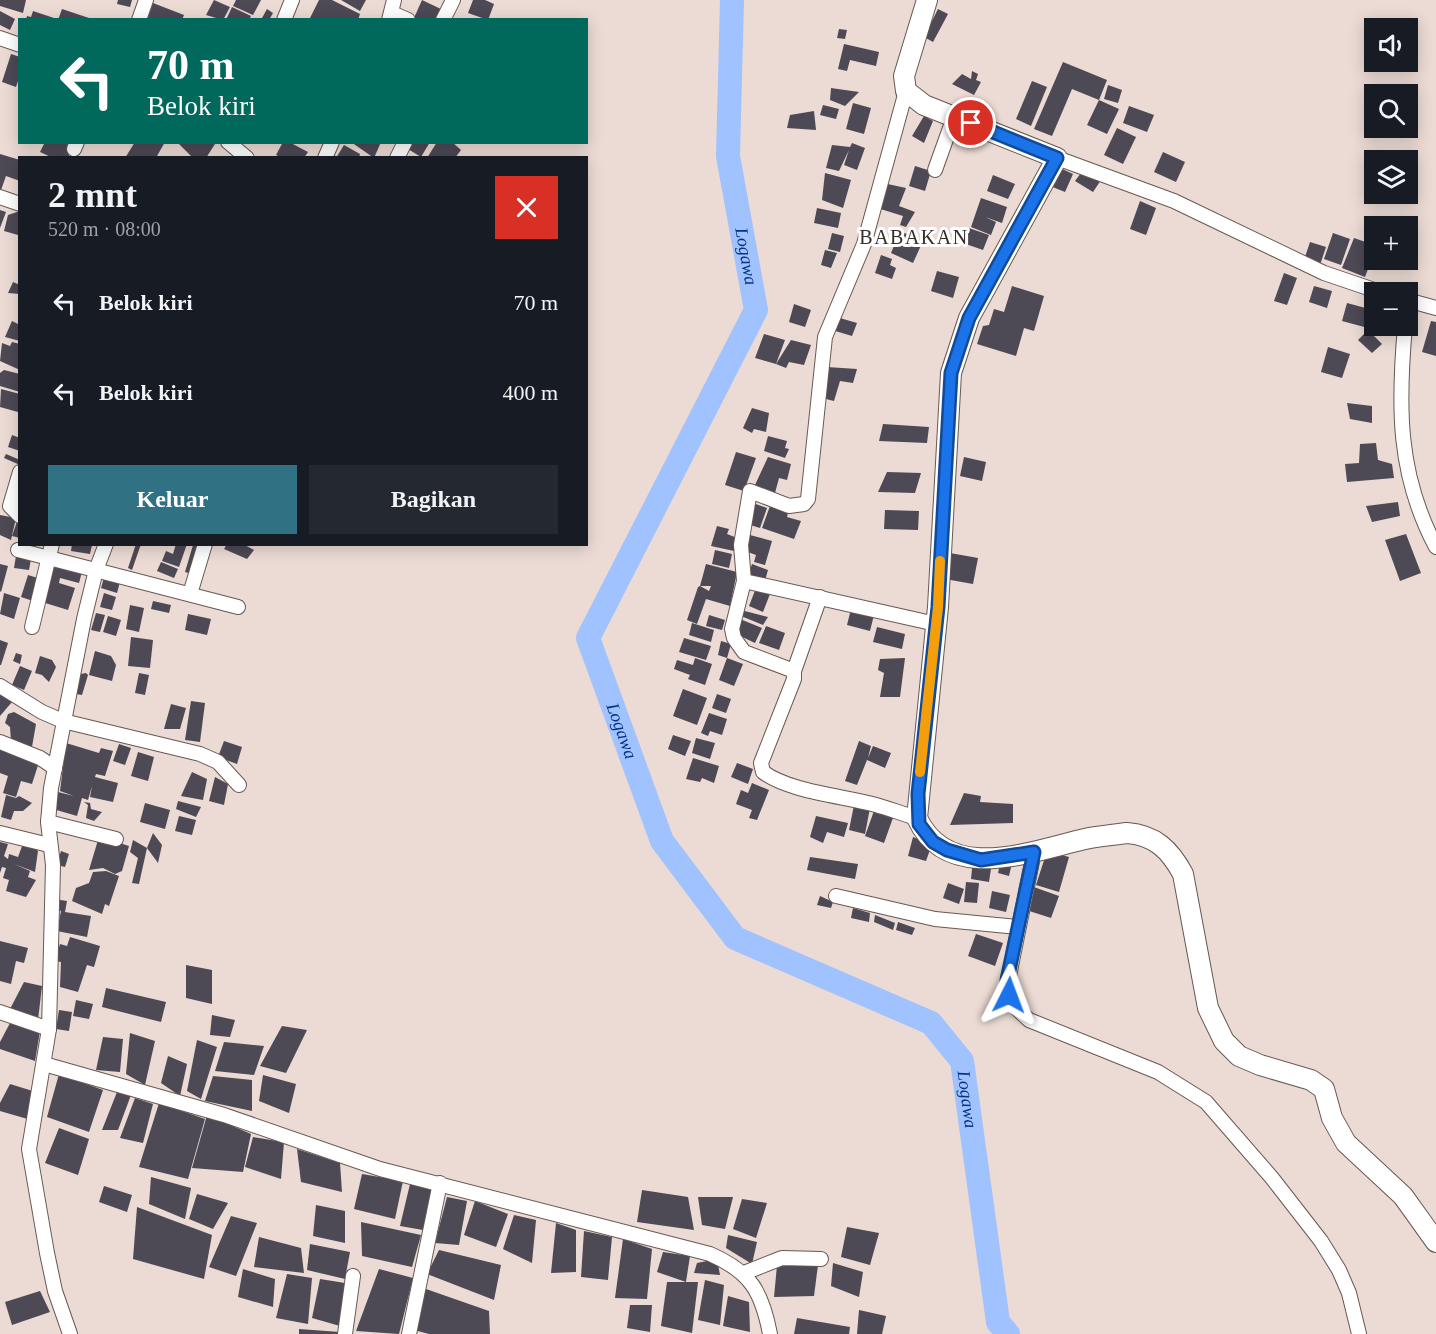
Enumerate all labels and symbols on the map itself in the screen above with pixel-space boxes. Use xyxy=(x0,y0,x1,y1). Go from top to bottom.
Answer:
pin xyxy=(945,97,996,148)
water label: Logawa xyxy=(731,225,761,287)
district label: BABAKAN xyxy=(859,226,969,248)
water label: Logawa xyxy=(602,699,641,762)
position arrow xyxy=(977,963,1041,1027)
water label: Logawa xyxy=(953,1068,981,1130)

